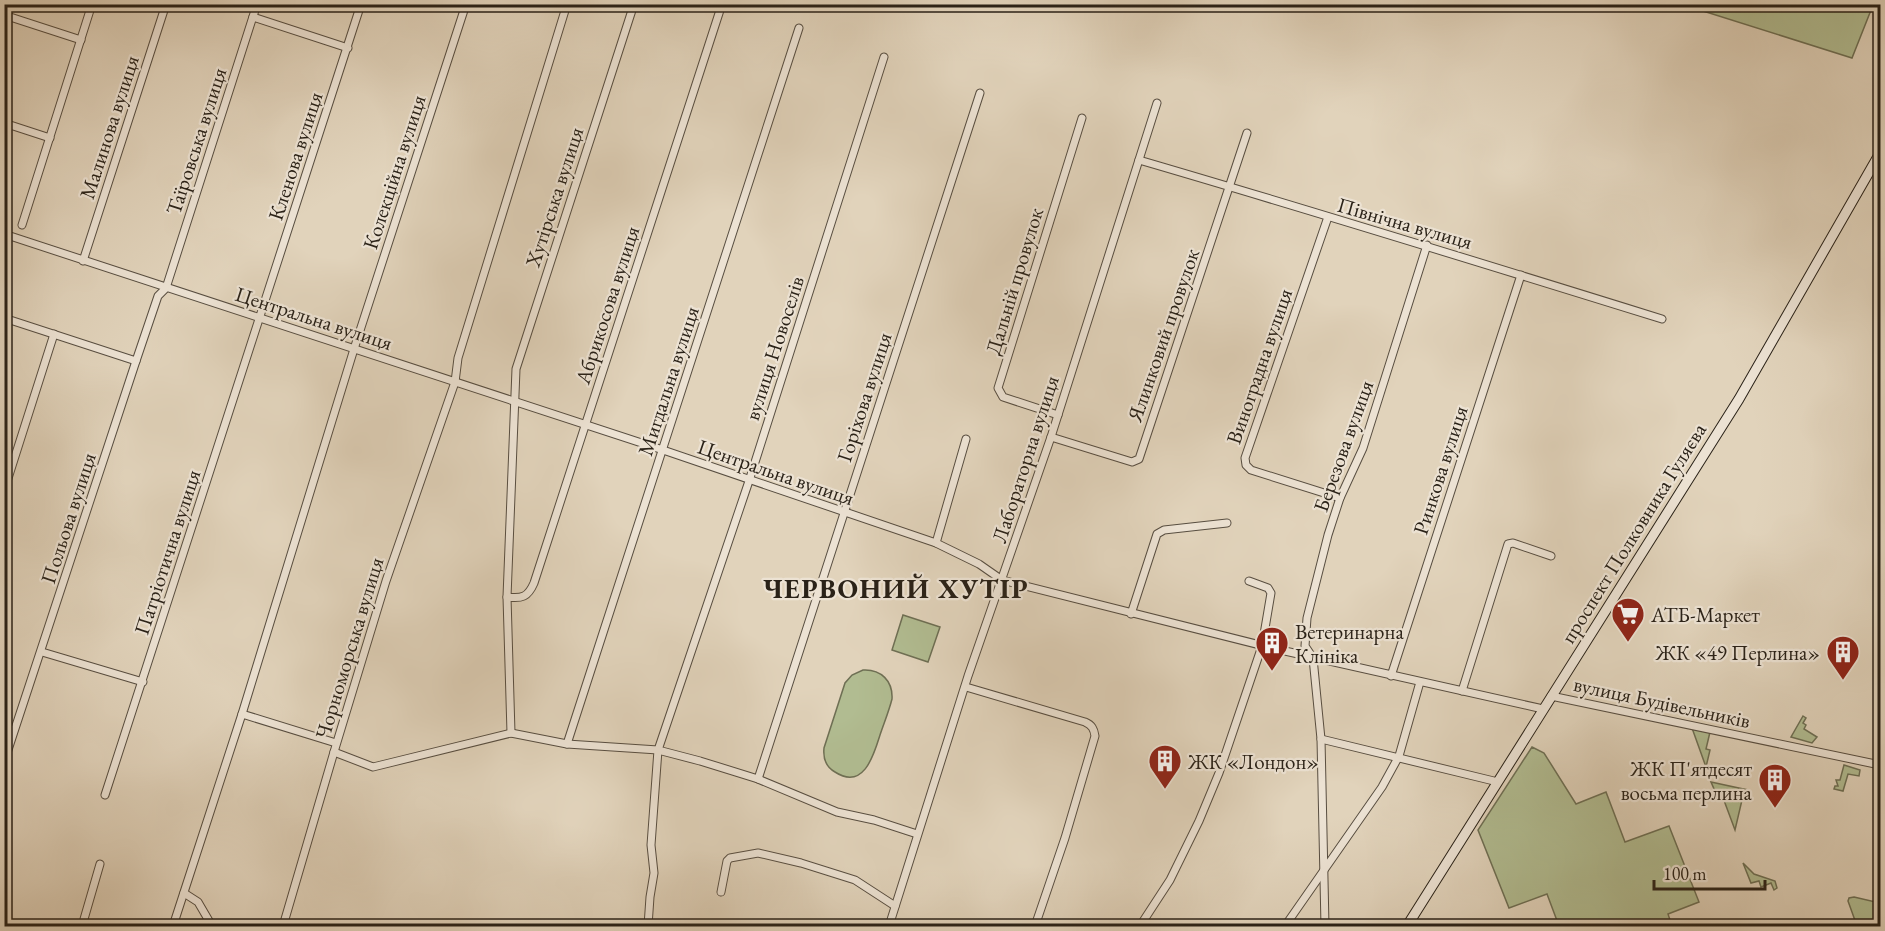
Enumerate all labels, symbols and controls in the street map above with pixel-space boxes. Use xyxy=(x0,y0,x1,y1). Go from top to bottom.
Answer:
street label: Малинова вулиця xyxy=(73,52,145,202)
street label: Таїровська вулиця xyxy=(160,64,232,218)
street label: Кленова вулиця xyxy=(262,88,328,224)
street label: Колекційна вулиця xyxy=(356,91,432,253)
street label: Хутірська вулиця xyxy=(518,124,589,271)
street label: Північна вулиця xyxy=(1334,191,1476,255)
street label: Дальній провулок xyxy=(979,204,1049,358)
street label: Абрикосова вулиця xyxy=(568,223,645,388)
street label: Ялинковий провулок xyxy=(1120,245,1205,426)
street label: вулиця Новоселів xyxy=(738,272,810,424)
street label: Центральна вулиця xyxy=(232,280,396,356)
street label: Виноградна вулиця xyxy=(1220,285,1298,447)
street label: Мигдальна вулиця xyxy=(631,303,705,459)
street label: Горіхова вулиця xyxy=(830,329,898,465)
street label: Лабораторна вулиця xyxy=(985,372,1065,546)
street label: Березова вулиця xyxy=(1307,376,1379,516)
street label: Ринкова вулиця xyxy=(1406,402,1474,538)
street label: проспект Полковника Гуляєва xyxy=(1554,417,1712,648)
street label: Центральна вулиця xyxy=(694,433,858,511)
street label: Польова вулиця xyxy=(34,449,102,587)
street label: Патріотична вулиця xyxy=(128,466,206,638)
street label: Чорноморська вулиця xyxy=(309,554,389,742)
district label: ЧЕРВОНИЙ ХУТІР xyxy=(763,571,1029,606)
supermarket icon: АТБ-Маркет xyxy=(1610,596,1646,643)
place label: АТБ-Маркет xyxy=(1650,601,1760,628)
place label: Ветеринарна Клініка xyxy=(1295,618,1404,669)
building icon: Ветеринарна Клініка xyxy=(1254,625,1290,672)
building icon: ЖК «49 Перлина» xyxy=(1825,634,1861,681)
place label: ЖК «49 Перлина» xyxy=(1654,639,1820,666)
street label: вулиця Будівельників xyxy=(1571,670,1753,734)
building icon: ЖК «Лондон» xyxy=(1147,743,1183,790)
place label: ЖК «Лондон» xyxy=(1187,748,1319,775)
place label: ЖК П'ятдесят восьма перлина xyxy=(1621,755,1753,806)
building icon: ЖК П'ятдесят восьма перлина xyxy=(1757,762,1793,809)
scale bar xyxy=(1654,853,1765,891)
text: 100 m xyxy=(1663,862,1707,885)

